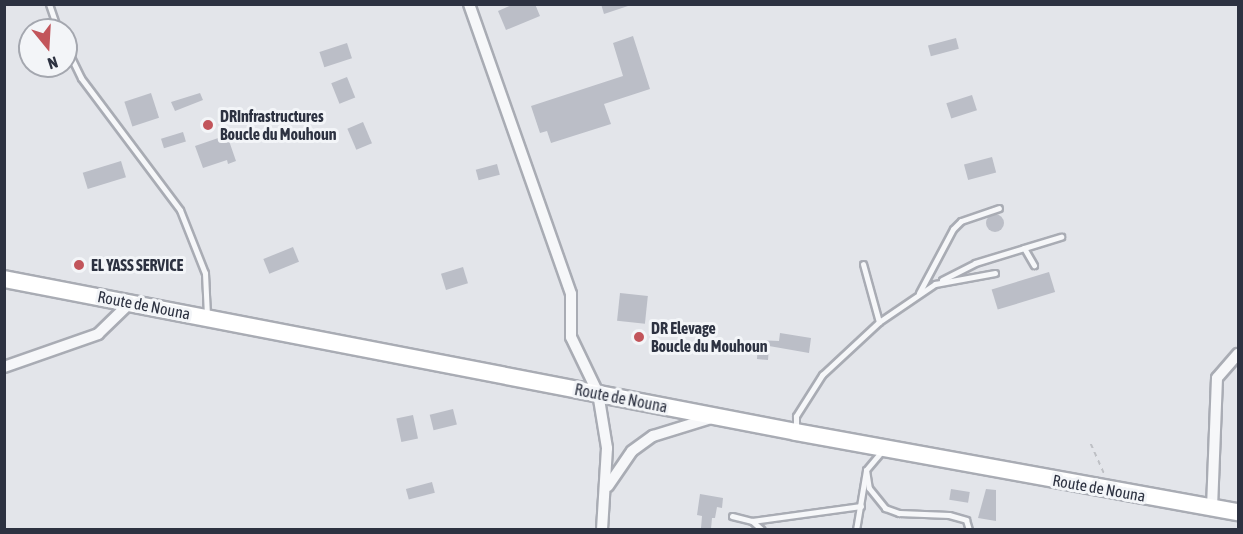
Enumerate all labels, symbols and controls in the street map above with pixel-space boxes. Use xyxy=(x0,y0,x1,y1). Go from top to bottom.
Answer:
north arrow xyxy=(18,18,78,78)
text: N xyxy=(46,53,60,73)
place label: DRInfrastructures Boucle du Mouhoun xyxy=(220,106,337,144)
marker: DRInfrastructures Boucle du Mouhoun xyxy=(201,118,215,132)
place label: EL YASS SERVICE xyxy=(91,255,183,275)
marker: EL YASS SERVICE xyxy=(72,258,86,272)
street label: Route de Nouna xyxy=(96,287,192,323)
place label: DR Elevage Boucle du Mouhoun xyxy=(651,318,768,356)
marker: DR Elevage Boucle du Mouhoun xyxy=(632,330,646,344)
street label: Route de Nouna xyxy=(573,380,669,416)
street label: Route de Nouna xyxy=(1051,470,1147,506)

